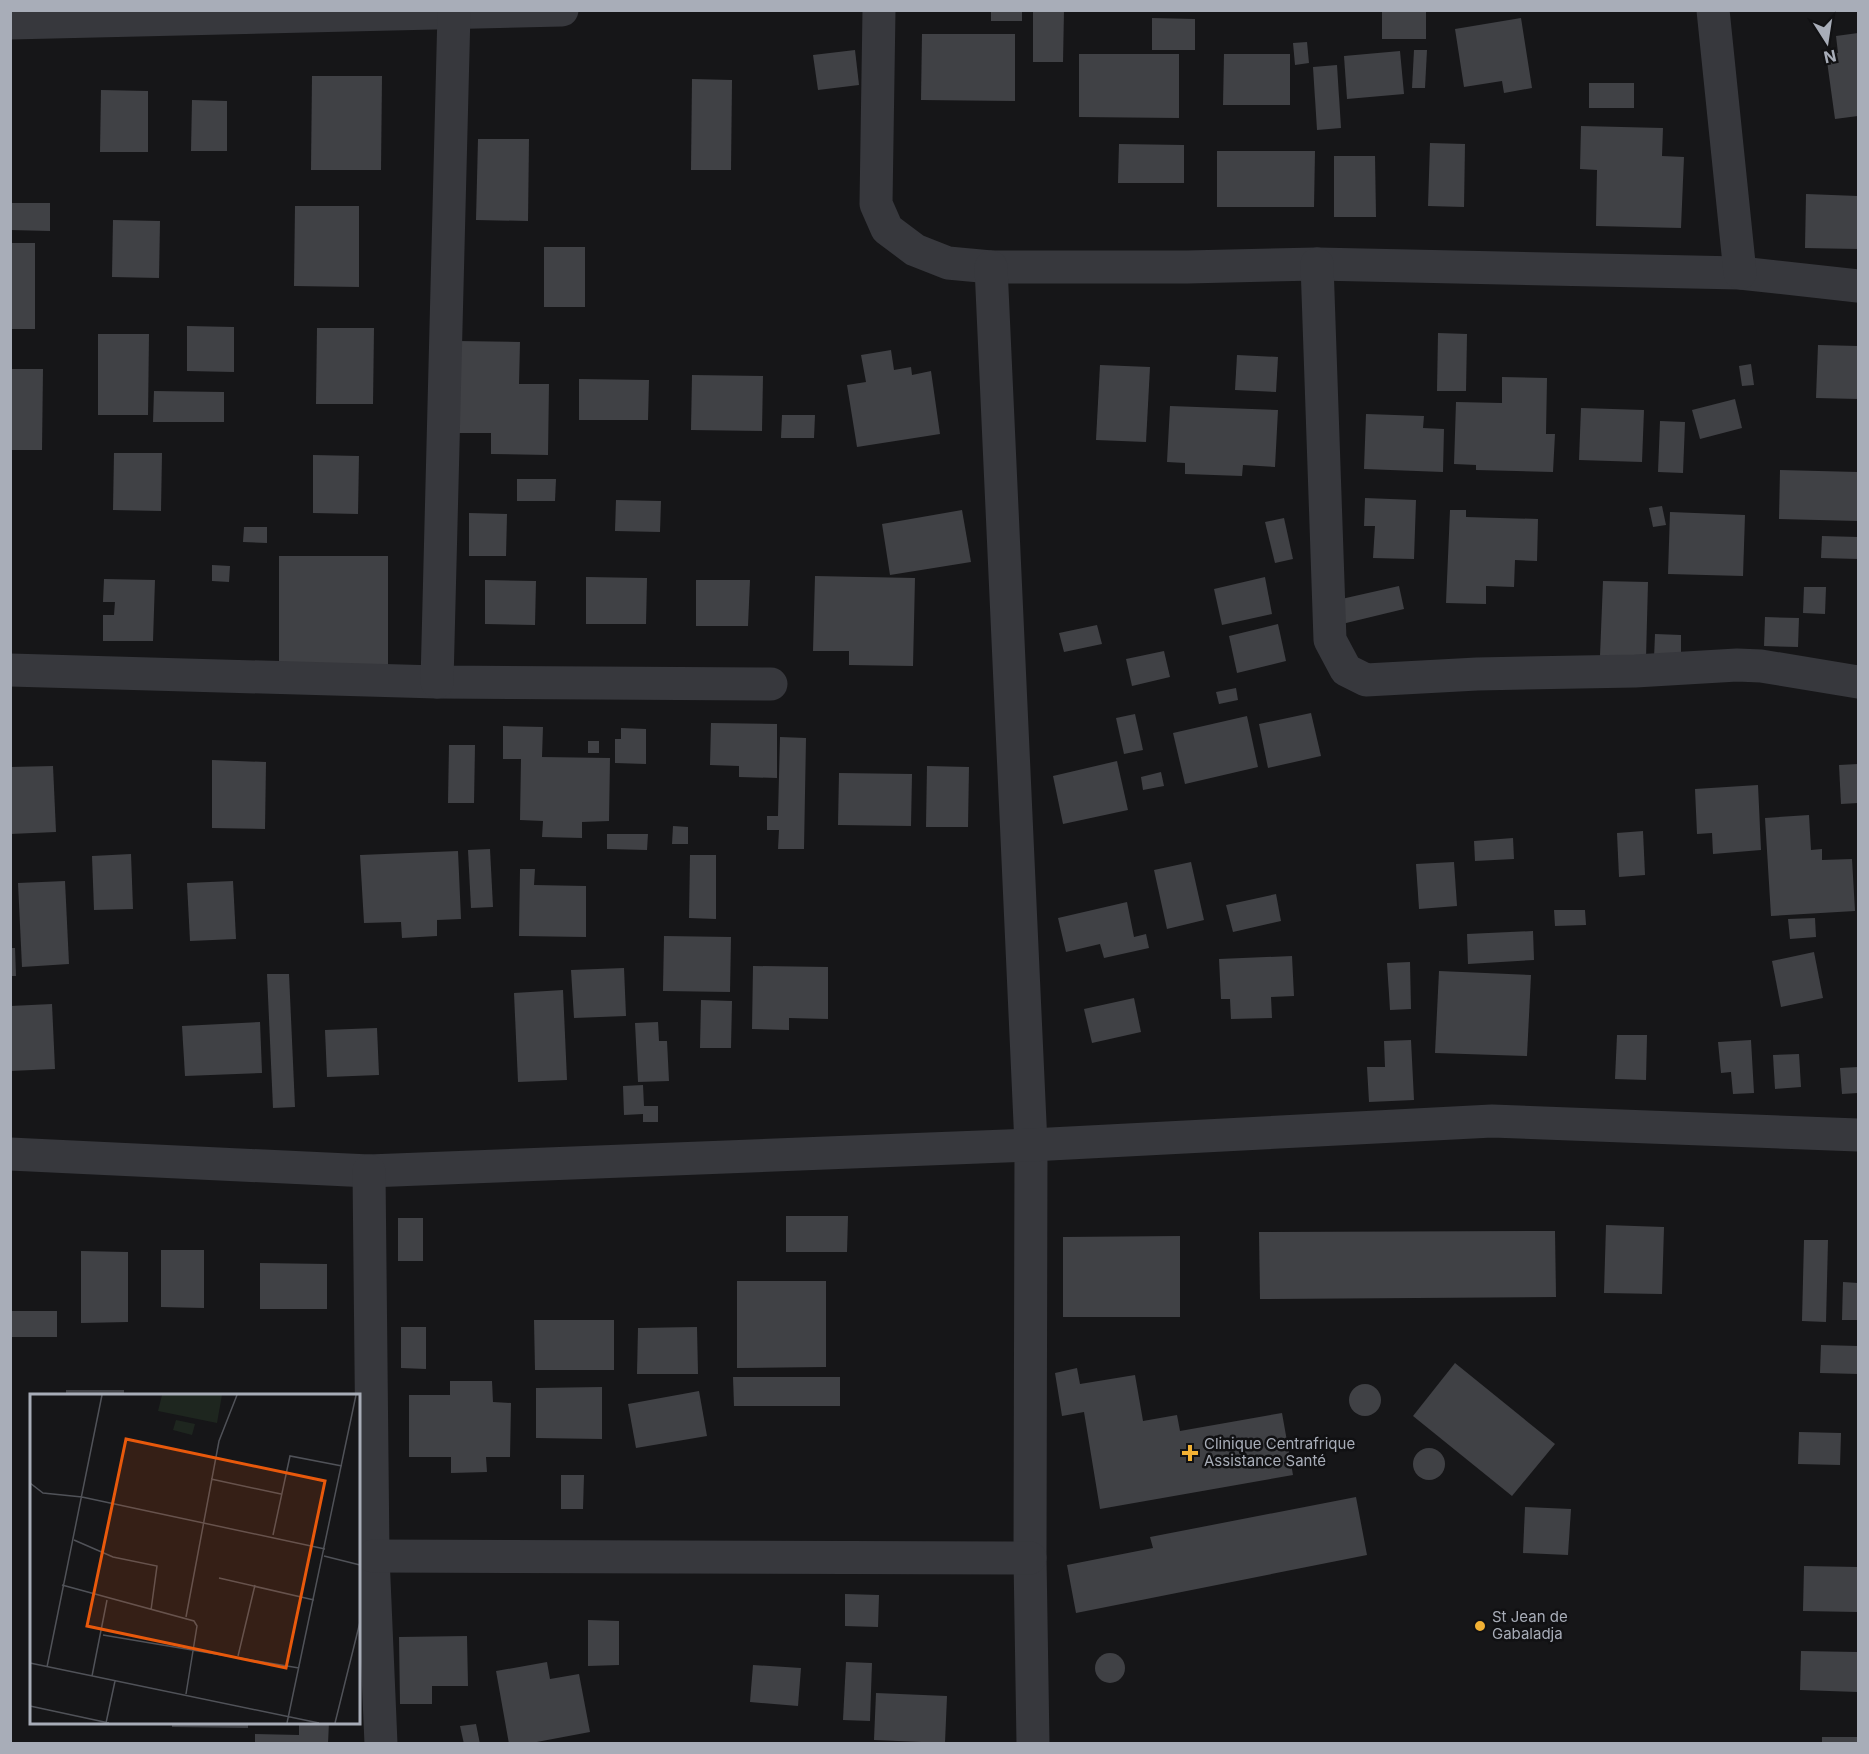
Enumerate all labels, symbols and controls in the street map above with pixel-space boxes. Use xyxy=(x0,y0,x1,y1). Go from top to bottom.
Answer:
north arrow xyxy=(1797,12,1857,72)
text: N xyxy=(1822,46,1838,68)
inset map xyxy=(30,1394,360,1724)
place label: Clinique Centrafrique Assistance Santé xyxy=(1204,1434,1355,1470)
marker: Clinique Centrafrique Assistance Santé xyxy=(1181,1444,1199,1462)
place label: St Jean de Gabaladja xyxy=(1492,1607,1568,1643)
marker: St Jean de Gabaladja xyxy=(1473,1619,1487,1633)

